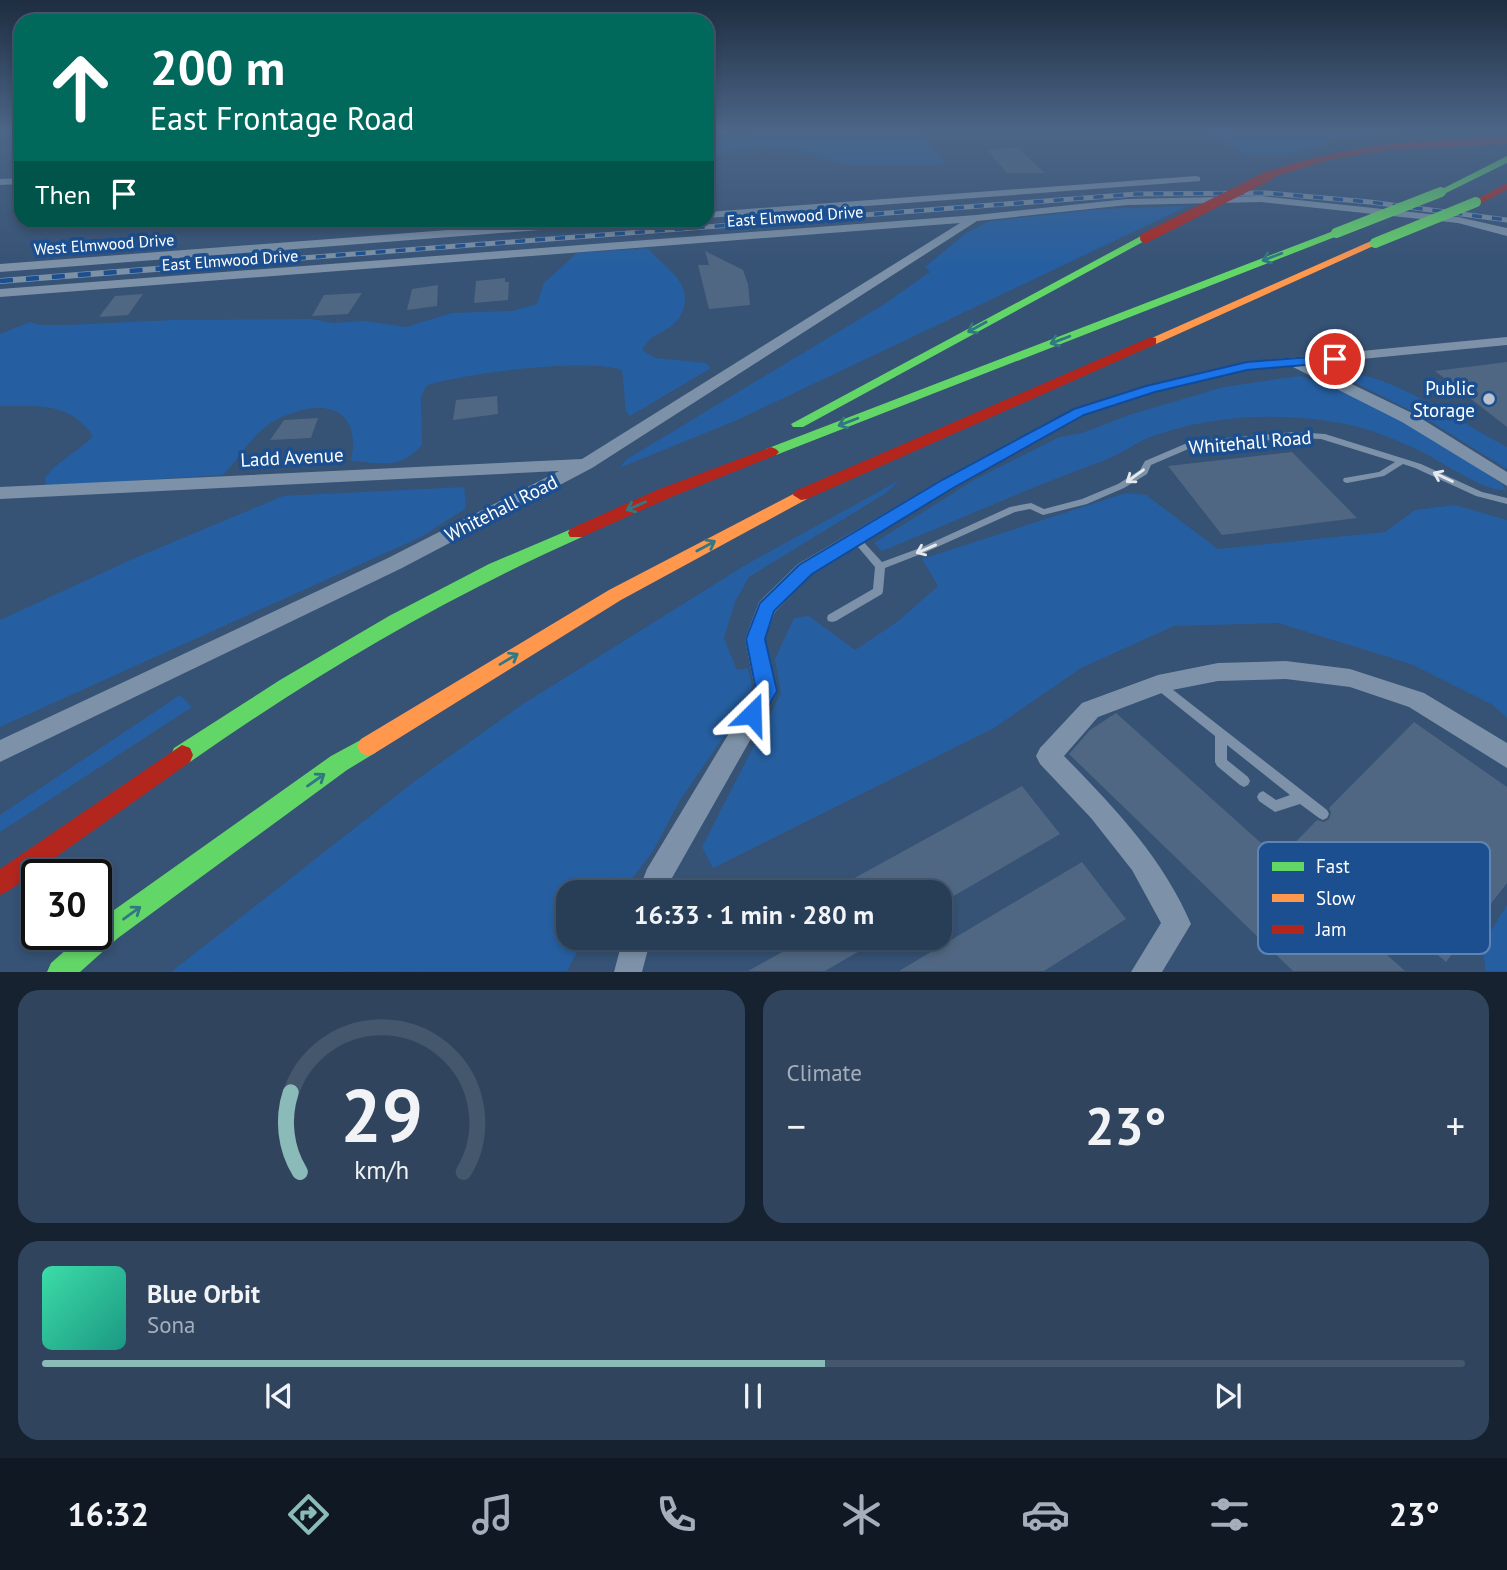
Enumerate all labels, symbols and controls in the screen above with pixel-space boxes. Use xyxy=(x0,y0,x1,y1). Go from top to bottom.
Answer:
text: 200 m xyxy=(150,35,285,99)
icon: ahead xyxy=(35,42,126,133)
text: East Frontage Road xyxy=(150,97,414,139)
icon: arrive xyxy=(105,175,143,213)
text: Then xyxy=(35,178,91,211)
street label: East Elmwood Drive xyxy=(726,201,864,231)
street label: West Elmwood Drive xyxy=(33,229,175,259)
street label: East Elmwood Drive xyxy=(161,245,299,275)
one-way arrow xyxy=(1262,252,1283,265)
one-way arrow xyxy=(967,321,988,334)
pin xyxy=(1305,329,1365,389)
one-way arrow xyxy=(1049,334,1071,347)
icon: arrive xyxy=(1316,340,1354,378)
place label: Public Storage xyxy=(1413,376,1475,422)
marker: Public Storage xyxy=(1481,391,1497,407)
one-way arrow xyxy=(837,417,859,430)
street label: Whitehall Road xyxy=(1188,425,1312,459)
street label: Ladd Avenue xyxy=(240,442,344,472)
street label: Whitehall Road xyxy=(441,469,561,547)
one-way arrow xyxy=(1126,469,1145,483)
one-way arrow xyxy=(1433,470,1454,483)
one-way arrow xyxy=(626,500,648,513)
one-way arrow xyxy=(695,539,716,552)
one-way arrow xyxy=(915,543,937,556)
one-way arrow xyxy=(498,651,518,665)
position arrow xyxy=(715,677,789,751)
one-way arrow xyxy=(306,773,325,787)
legend xyxy=(1258,842,1490,954)
text: Fast xyxy=(1316,854,1350,878)
speed limit sign: 30 xyxy=(21,859,112,950)
text: Slow xyxy=(1316,886,1356,910)
text: 16:33 · 1 min · 280 m xyxy=(634,898,874,931)
one-way arrow xyxy=(122,905,140,920)
text: Jam xyxy=(1315,917,1346,941)
text: Climate xyxy=(787,1058,862,1087)
text: 29 xyxy=(340,1069,423,1163)
text: 23° xyxy=(1085,1092,1167,1159)
text: − xyxy=(787,1101,806,1150)
text: + xyxy=(1446,1101,1465,1150)
text: km/h xyxy=(354,1154,409,1186)
text: Blue Orbit xyxy=(147,1277,260,1310)
text: Sona xyxy=(147,1310,196,1339)
icon: previous xyxy=(260,1377,298,1415)
icon: pause xyxy=(734,1377,772,1415)
icon: next xyxy=(1209,1377,1247,1415)
icon: directions xyxy=(284,1490,333,1539)
icon: music xyxy=(468,1490,517,1539)
icon: phone xyxy=(652,1490,701,1539)
icon: climate xyxy=(837,1490,886,1539)
icon: car xyxy=(1021,1490,1070,1539)
icon: filters xyxy=(1205,1490,1254,1539)
text: 16:32 xyxy=(68,1493,149,1535)
text: 23° xyxy=(1389,1493,1439,1535)

